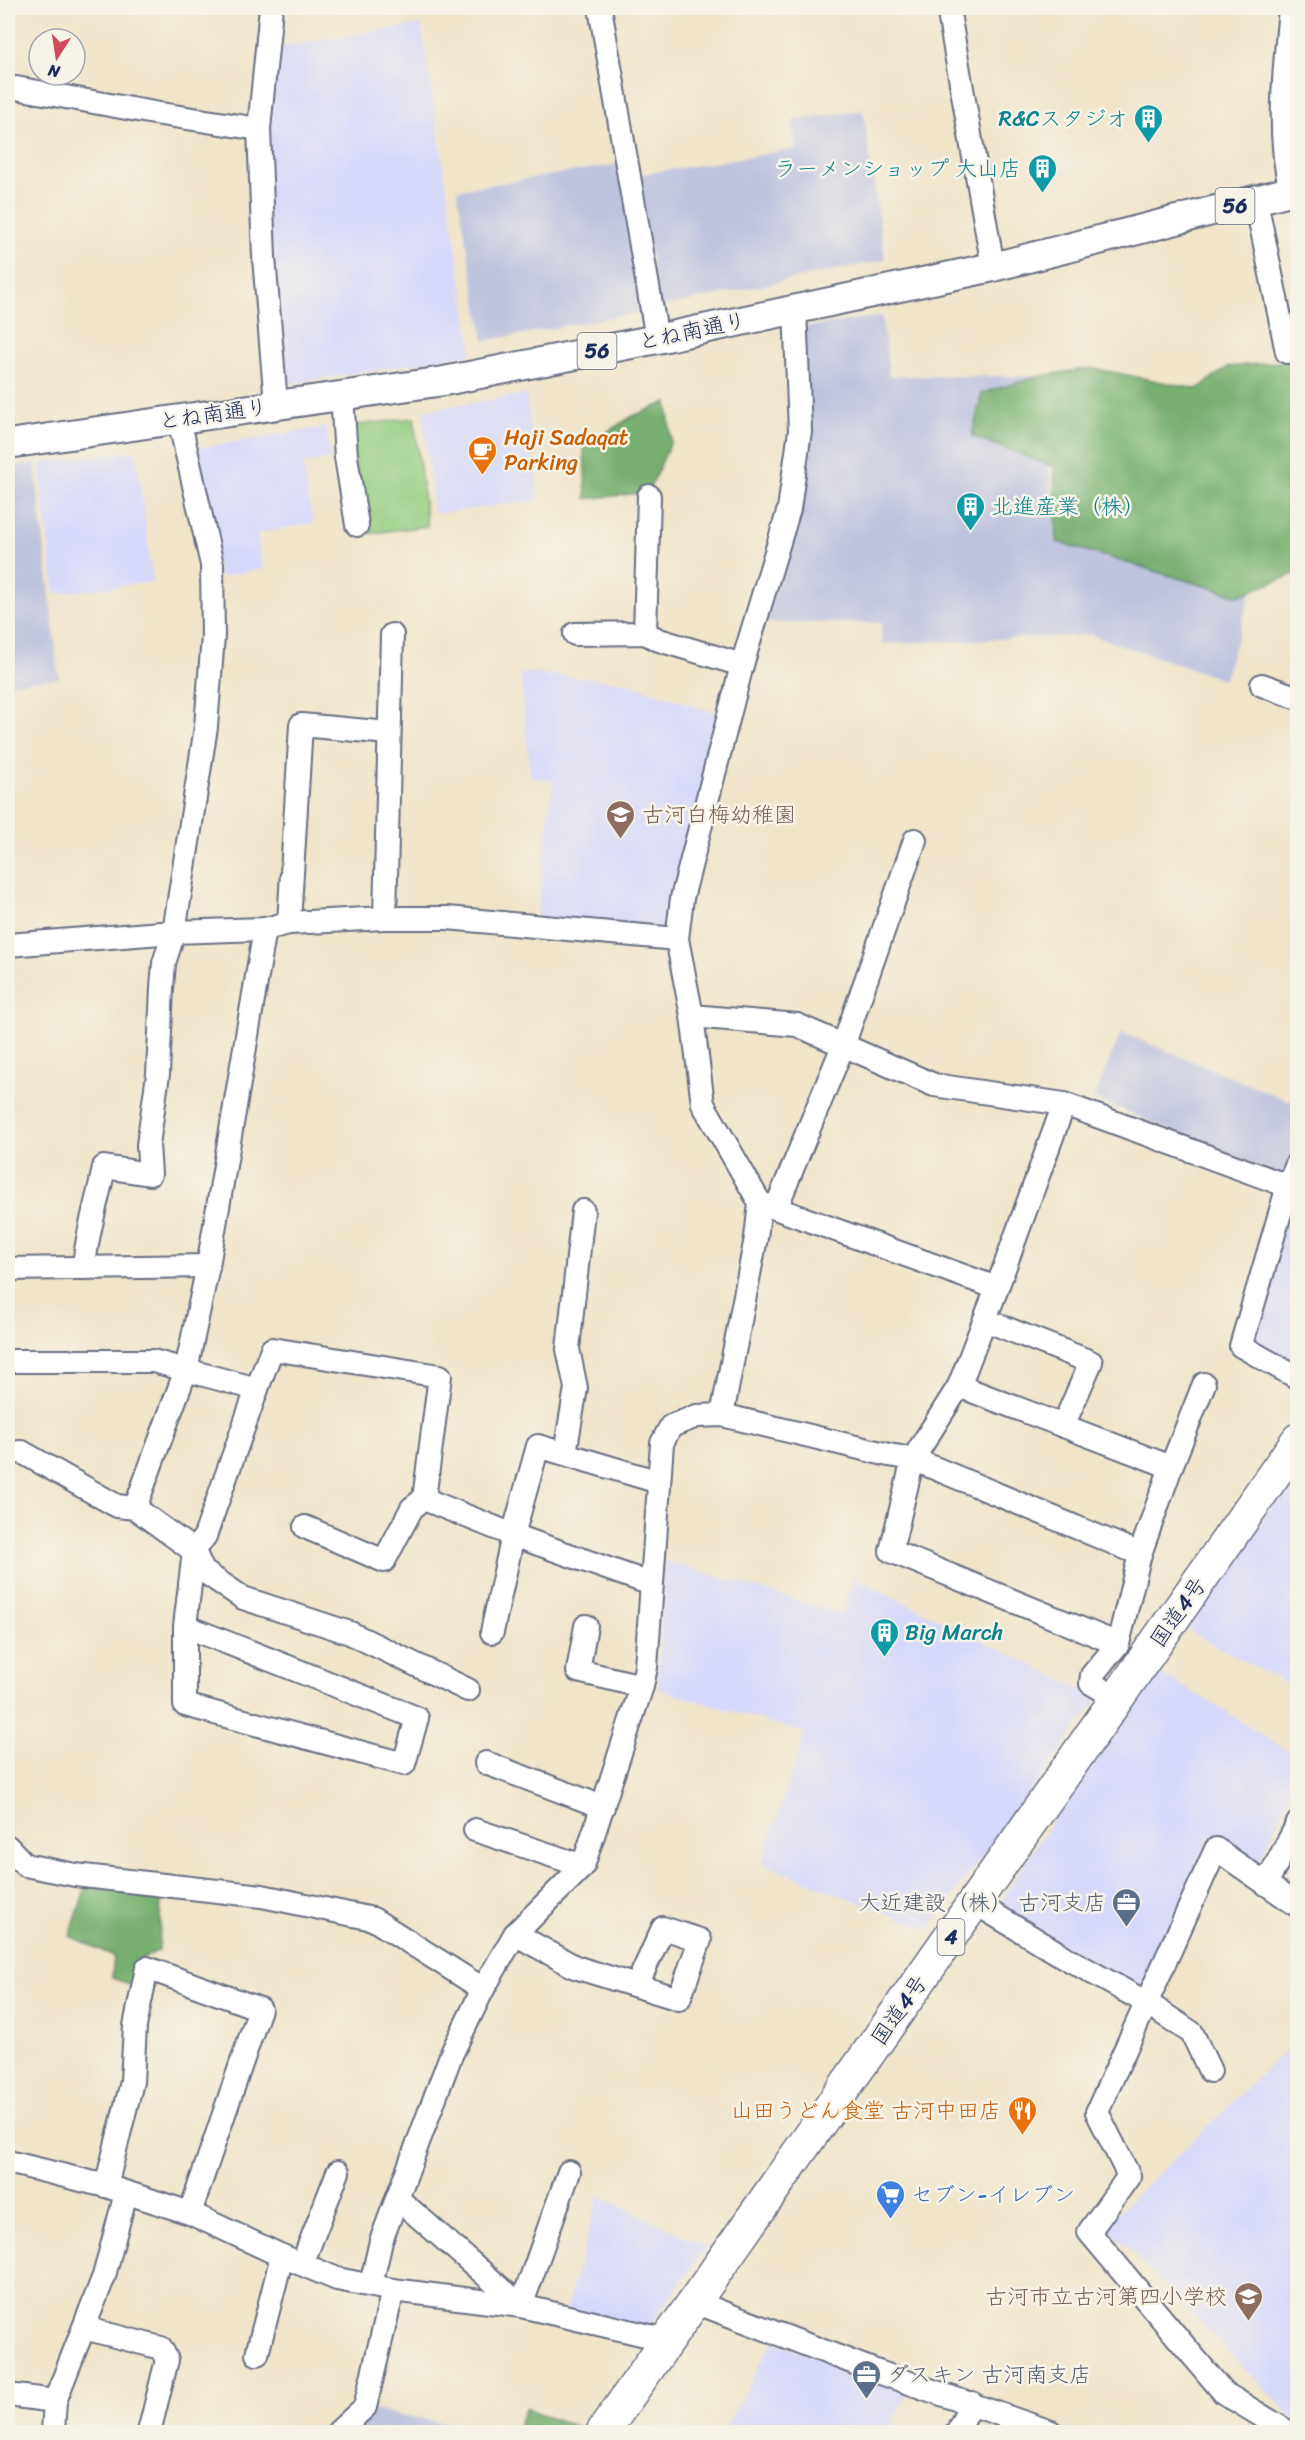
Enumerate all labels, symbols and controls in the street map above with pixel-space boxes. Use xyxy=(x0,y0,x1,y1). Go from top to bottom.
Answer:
north arrow xyxy=(27,27,87,87)
text: N xyxy=(45,56,63,87)
place label: R&Cスタジオ xyxy=(999,99,1128,138)
building icon: R&Cスタジオ xyxy=(1133,102,1165,144)
place label: ラーメンショップ 大山店 xyxy=(774,149,1021,188)
building icon: ラーメンショップ 大山店 xyxy=(1026,152,1058,194)
road number: 56 xyxy=(1216,188,1254,224)
street label: とね南通り xyxy=(634,300,750,362)
road number: 56 xyxy=(578,333,616,369)
street label: とね南通り xyxy=(156,387,270,441)
place label: Haji Sadaqat Parking xyxy=(504,418,629,482)
cafe icon: Haji Sadaqat Parking xyxy=(467,434,499,476)
place label: 北進産業（株） xyxy=(991,487,1145,526)
building icon: 北進産業（株） xyxy=(954,490,986,532)
place label: 古河白梅幼稚園 xyxy=(642,795,796,834)
school or university icon: 古河白梅幼稚園 xyxy=(605,798,637,840)
street label: 国道4号 xyxy=(1139,1568,1217,1656)
place label: Big March xyxy=(905,1613,1003,1652)
building icon: Big March xyxy=(868,1616,900,1658)
place label: 大近建設（株） 古河支店 xyxy=(858,1883,1106,1922)
office icon: 大近建設（株） 古河支店 xyxy=(1111,1886,1143,1928)
road number: 4 xyxy=(938,1919,964,1955)
street label: 国道4号 xyxy=(860,1966,938,2054)
place label: 山田うどん食堂 古河中田店 xyxy=(731,2091,1001,2130)
restaurant icon: 山田うどん食堂 古河中田店 xyxy=(1006,2094,1038,2136)
place label: セブン-イレブン xyxy=(911,2175,1075,2214)
supermarket icon: セブン-イレブン xyxy=(874,2178,906,2220)
place label: 古河市立古河第四小学校 xyxy=(985,2277,1227,2316)
school or university icon: 古河市立古河第四小学校 xyxy=(1232,2280,1264,2322)
place label: ダスキン 古河南支店 xyxy=(887,2355,1091,2394)
office icon: ダスキン 古河南支店 xyxy=(850,2358,882,2400)

